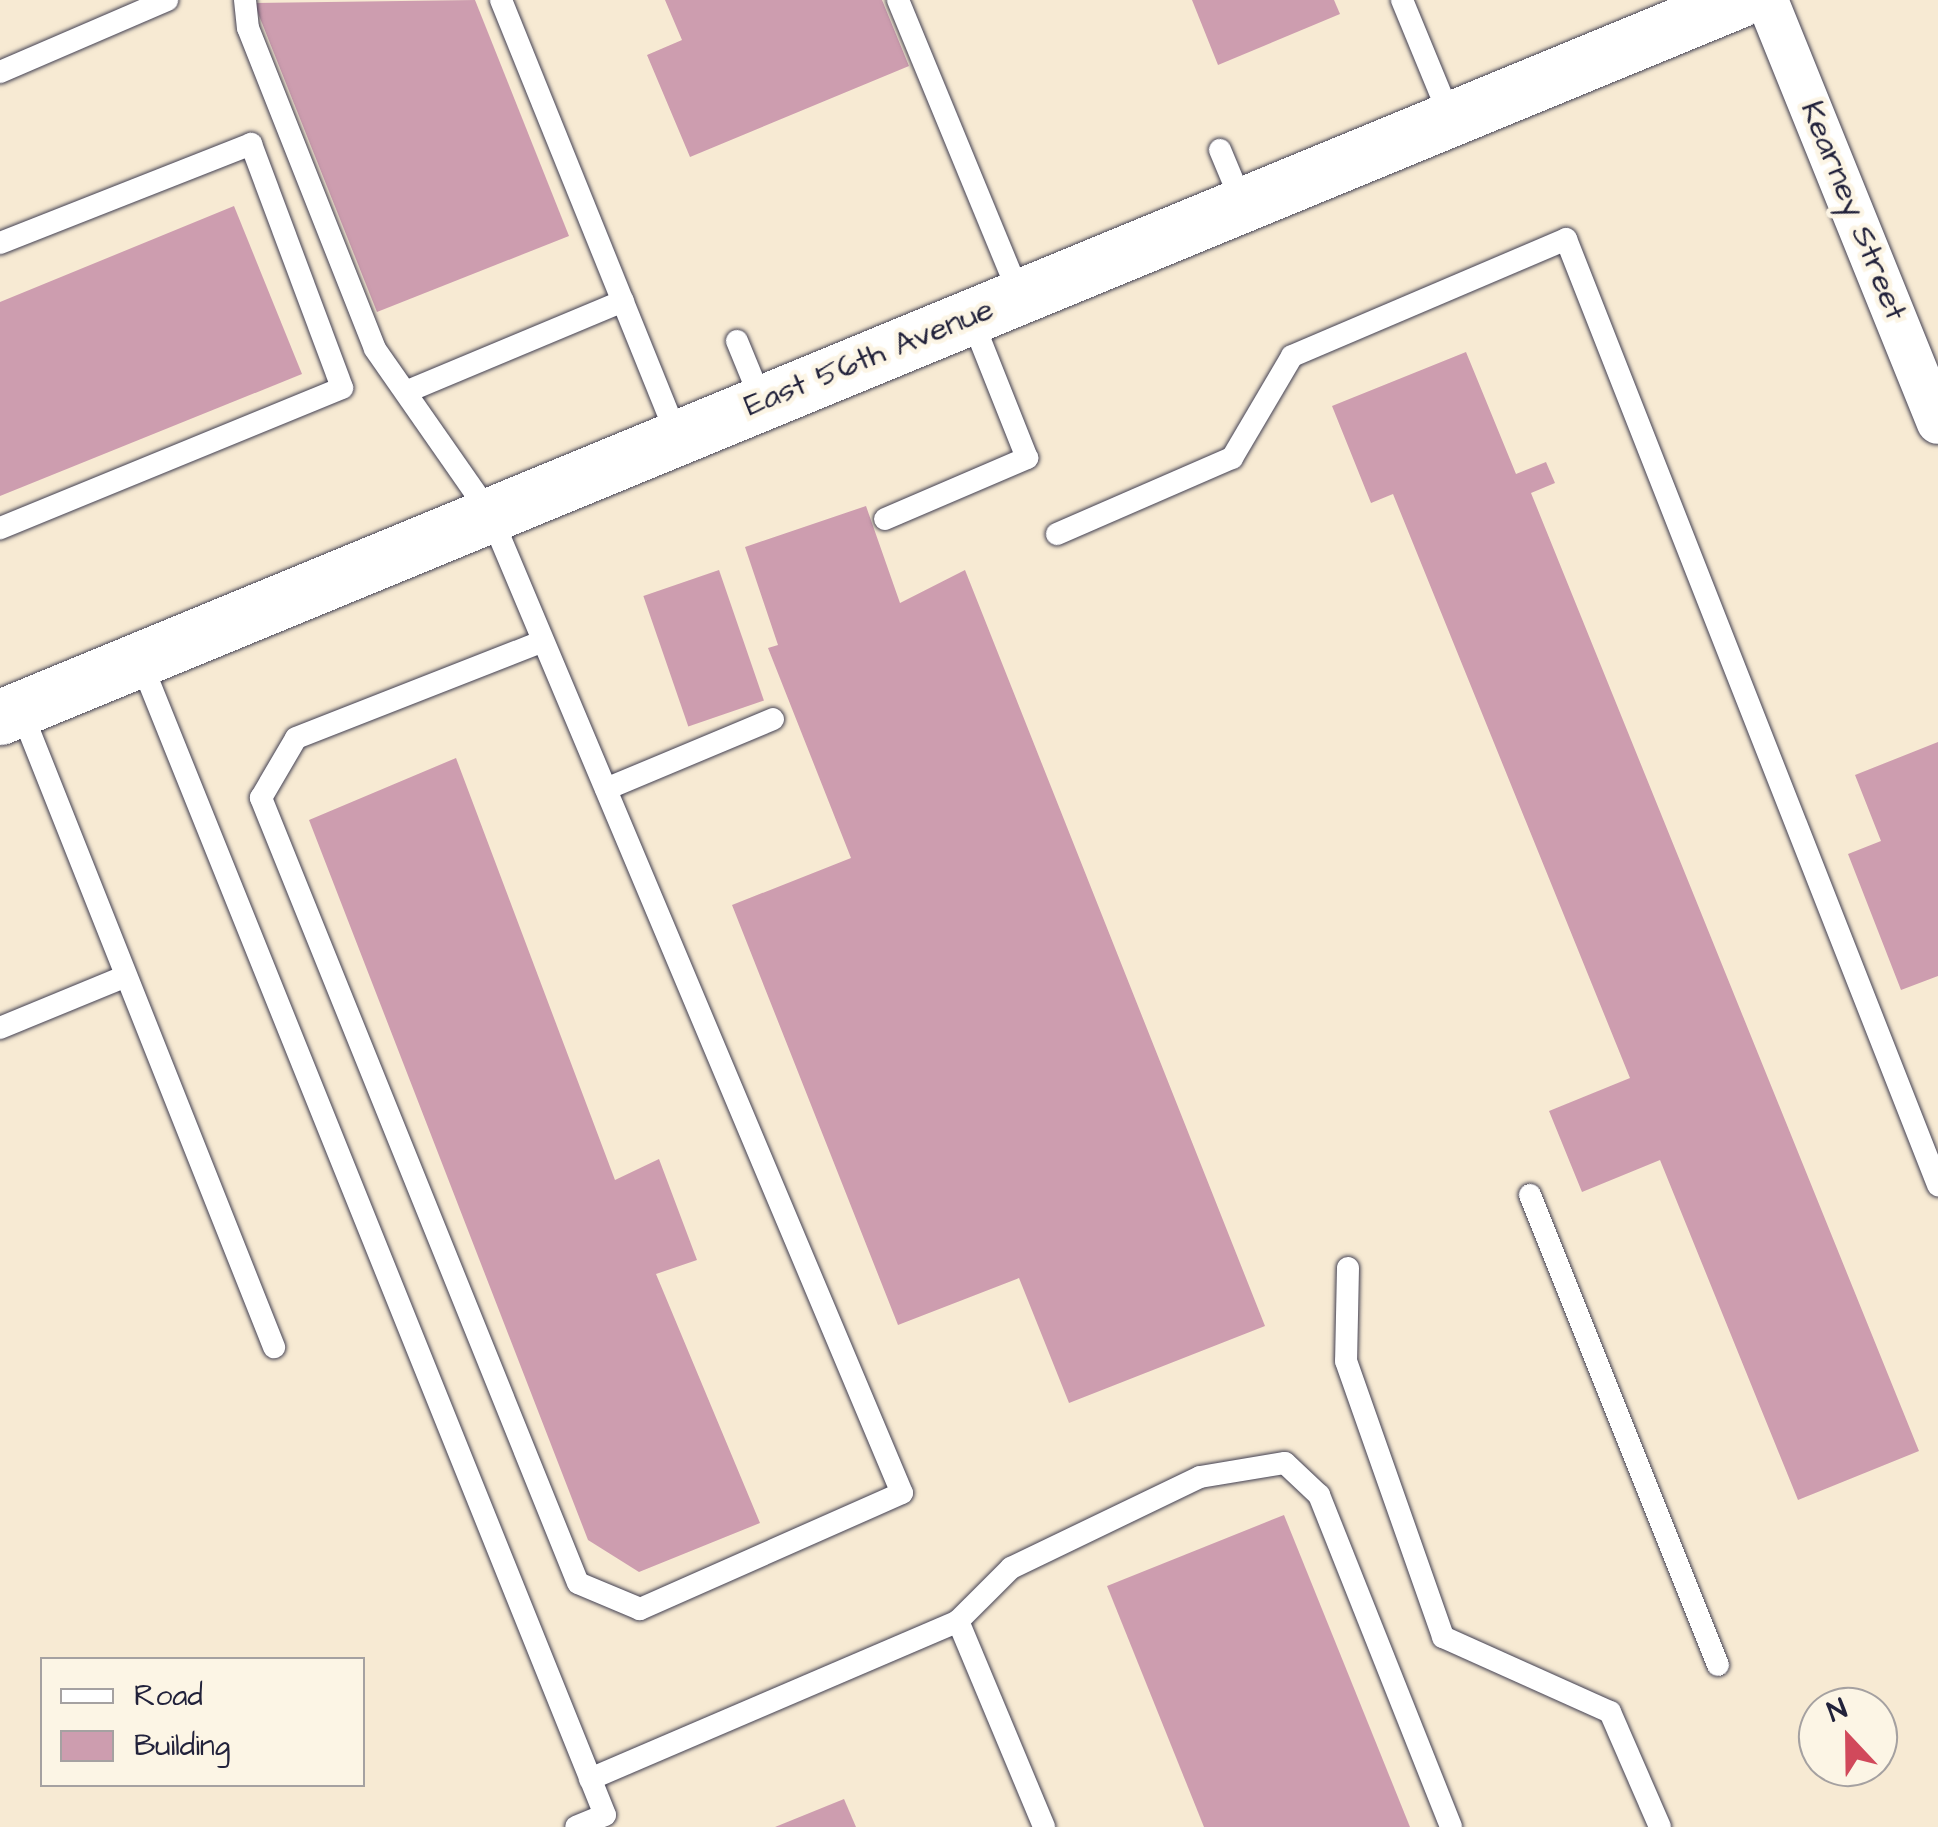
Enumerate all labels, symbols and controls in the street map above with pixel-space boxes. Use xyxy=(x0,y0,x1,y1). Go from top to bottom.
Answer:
street label: Kearney Street xyxy=(1792,96,1914,326)
street label: East 56th Avenue xyxy=(739,291,999,425)
legend xyxy=(40,1657,365,1787)
text: Road xyxy=(134,1675,203,1717)
north arrow xyxy=(1798,1687,1898,1787)
text: N xyxy=(1822,1689,1853,1732)
text: Building xyxy=(134,1725,230,1767)

